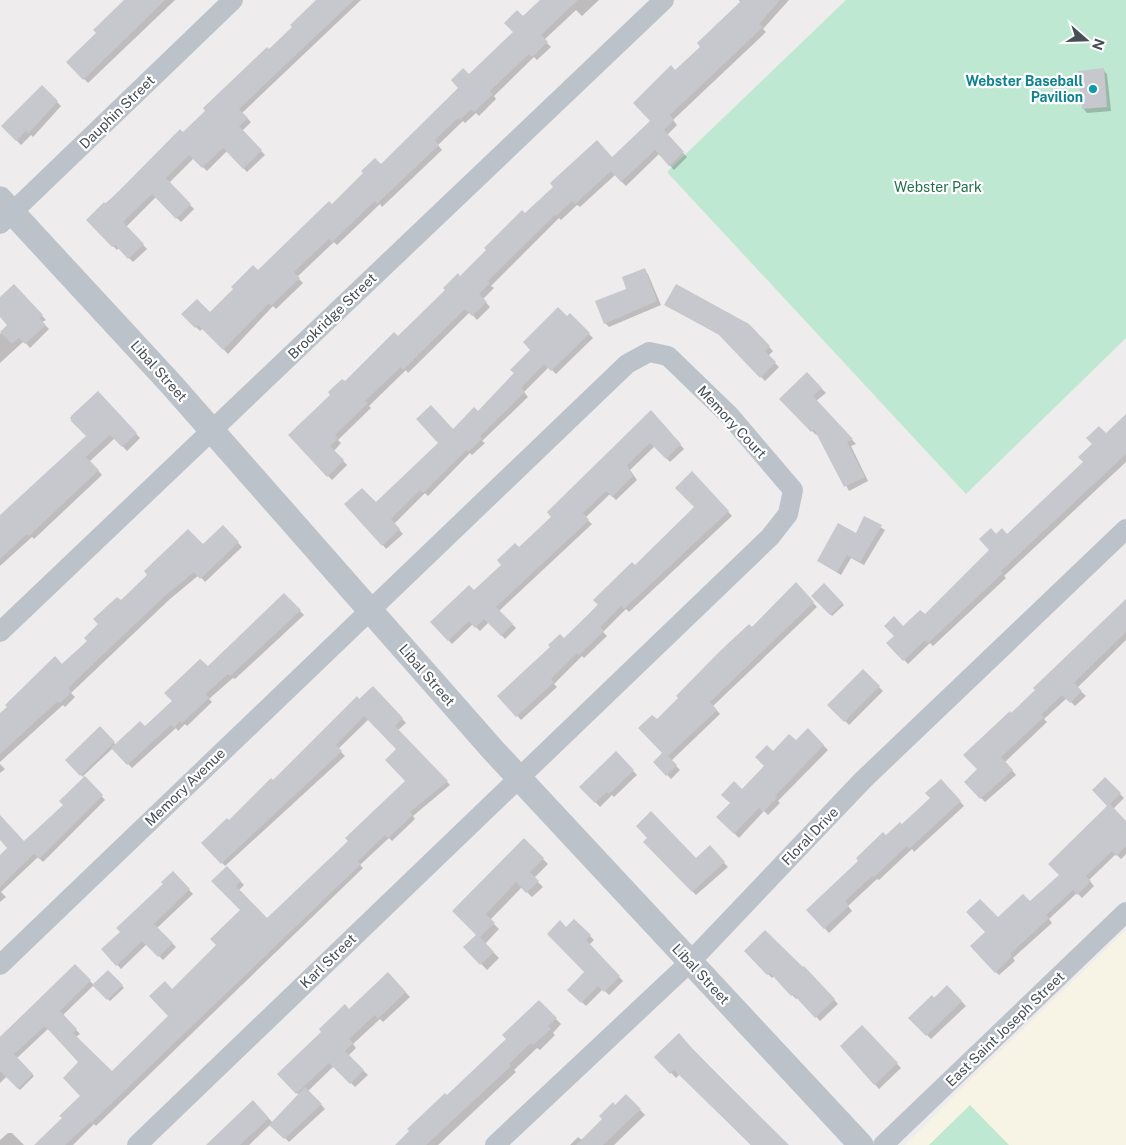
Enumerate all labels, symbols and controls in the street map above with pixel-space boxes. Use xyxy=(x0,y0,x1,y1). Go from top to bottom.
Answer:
north arrow xyxy=(1061,15,1111,65)
text: N xyxy=(1089,37,1108,52)
street label: Dauphin Street xyxy=(76,72,158,152)
place label: Webster Baseball Pavilion xyxy=(965,73,1083,105)
marker: Webster Baseball Pavilion xyxy=(1087,83,1099,95)
park label: Webster Park xyxy=(894,179,982,195)
street label: Brookridge Street xyxy=(285,270,379,362)
street label: Libal Street xyxy=(128,337,190,405)
street label: Memory Court xyxy=(694,382,770,462)
street label: Libal Street xyxy=(396,641,458,709)
street label: Memory Avenue xyxy=(142,745,228,829)
street label: Floral Drive xyxy=(778,804,842,868)
street label: Karl Street xyxy=(297,931,359,991)
street label: Libal Street xyxy=(669,941,733,1007)
street label: East Saint Joseph Street xyxy=(942,968,1068,1090)

